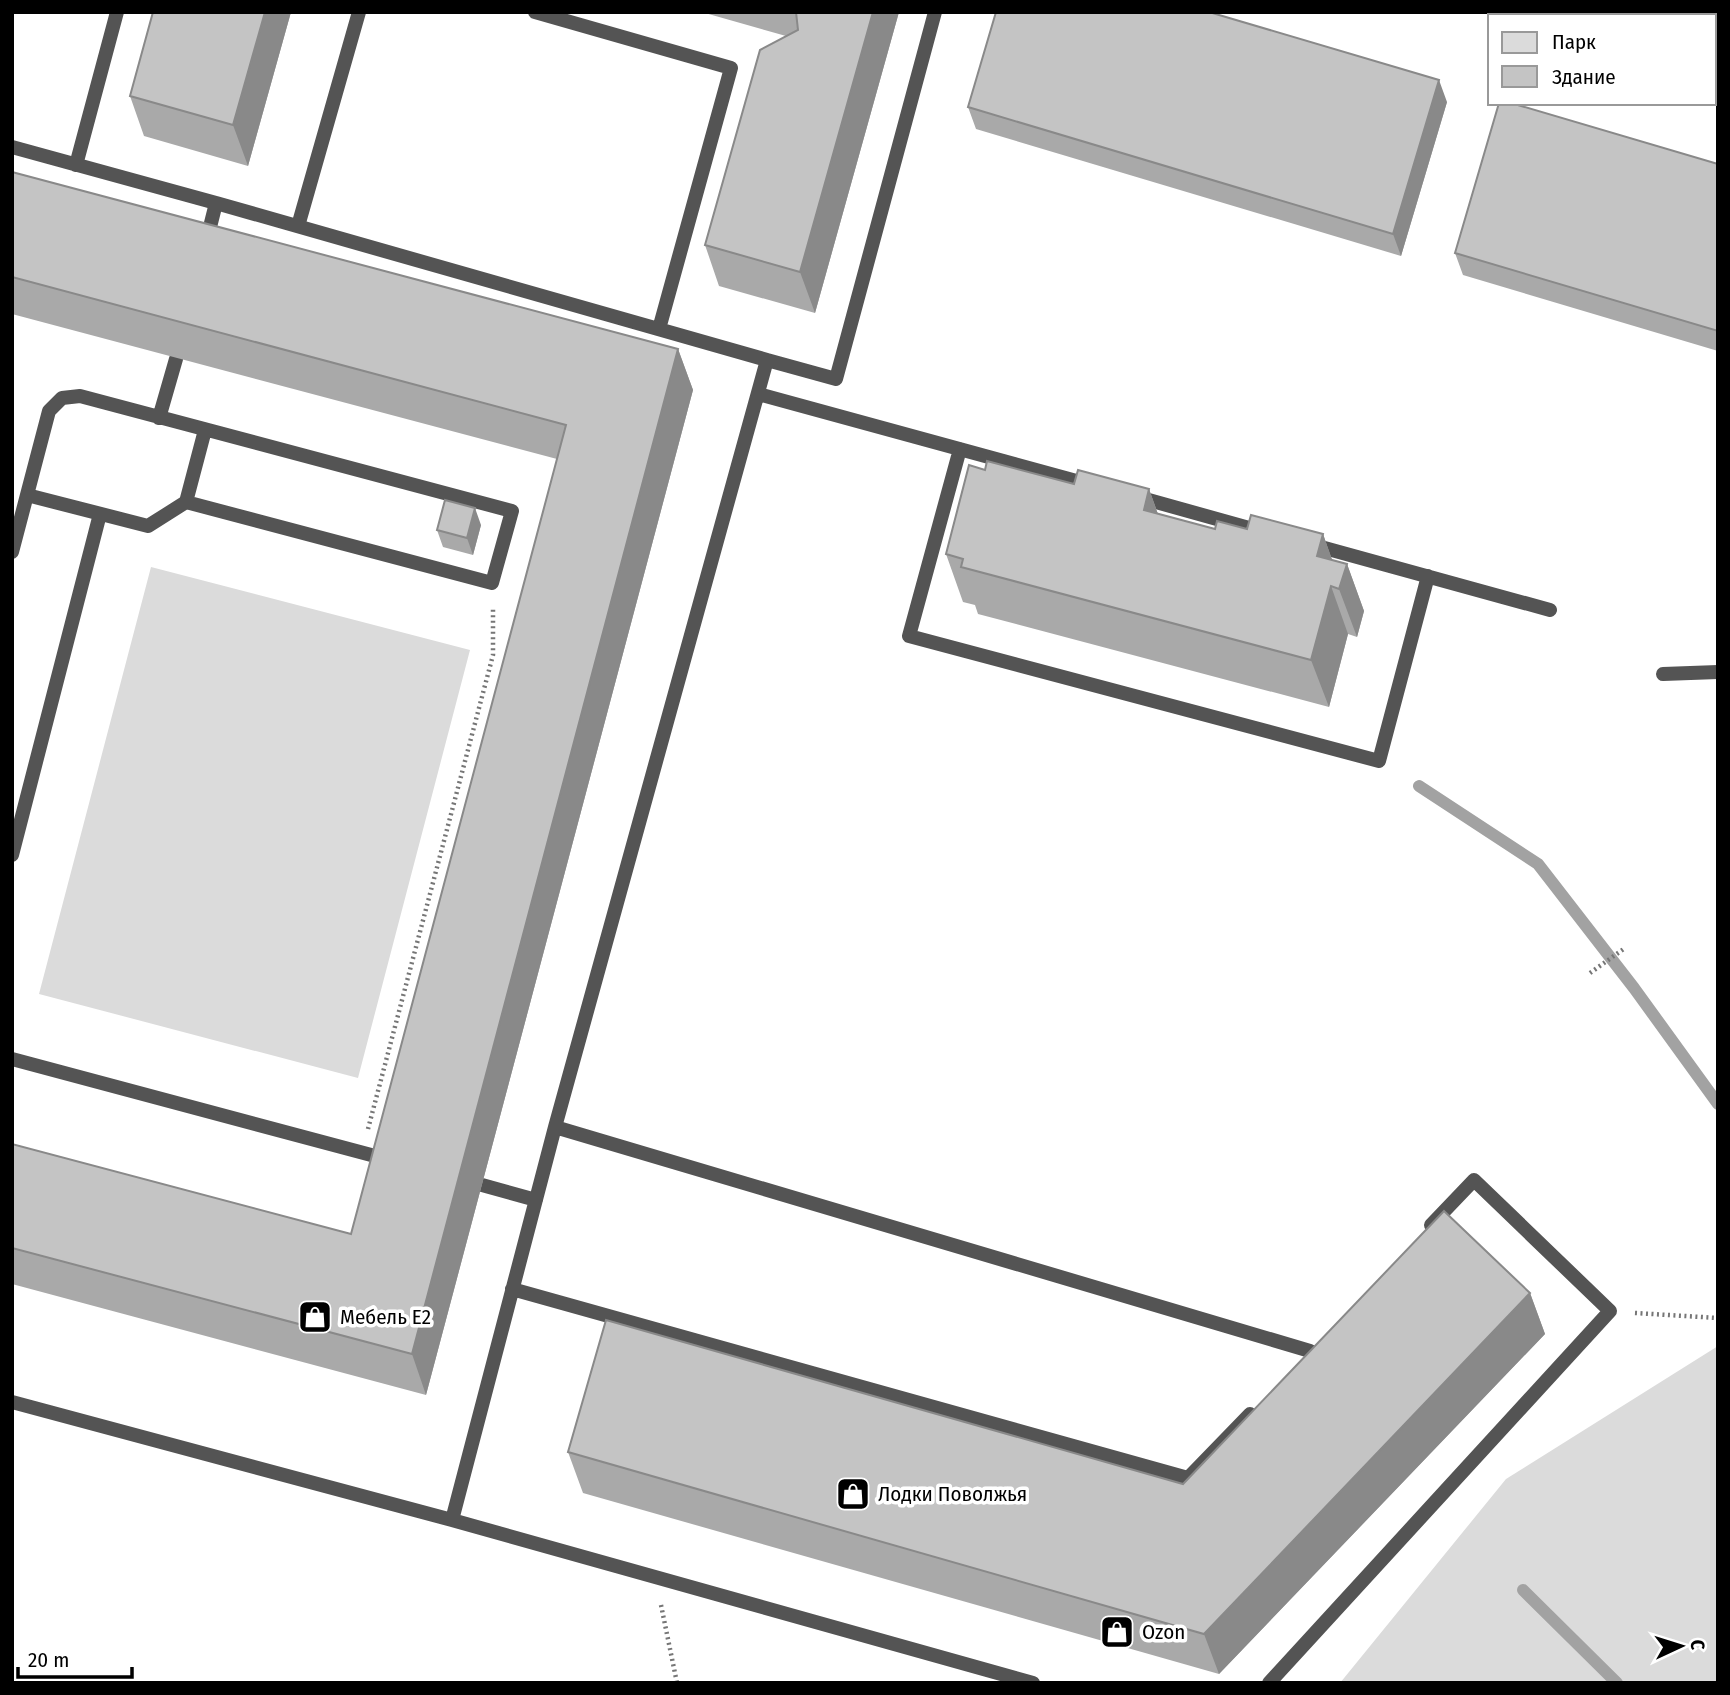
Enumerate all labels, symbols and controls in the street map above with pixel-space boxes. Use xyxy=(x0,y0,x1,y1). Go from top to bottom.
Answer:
legend xyxy=(1488,14,1716,105)
text: Парк xyxy=(1552,29,1596,55)
text: Здание xyxy=(1552,64,1616,90)
shop icon: Мебель Е2 xyxy=(296,1298,334,1336)
place label: Мебель Е2 xyxy=(340,1304,431,1330)
shop icon: Лодки Поволжья xyxy=(834,1475,872,1513)
place label: Лодки Поволжья xyxy=(878,1481,1027,1507)
north arrow xyxy=(1646,1611,1716,1681)
shop icon: Ozon xyxy=(1098,1613,1136,1651)
place label: Ozon xyxy=(1142,1619,1185,1645)
scale bar xyxy=(18,1636,131,1680)
text: С xyxy=(1686,1639,1709,1651)
text: 20 m xyxy=(28,1647,69,1673)

